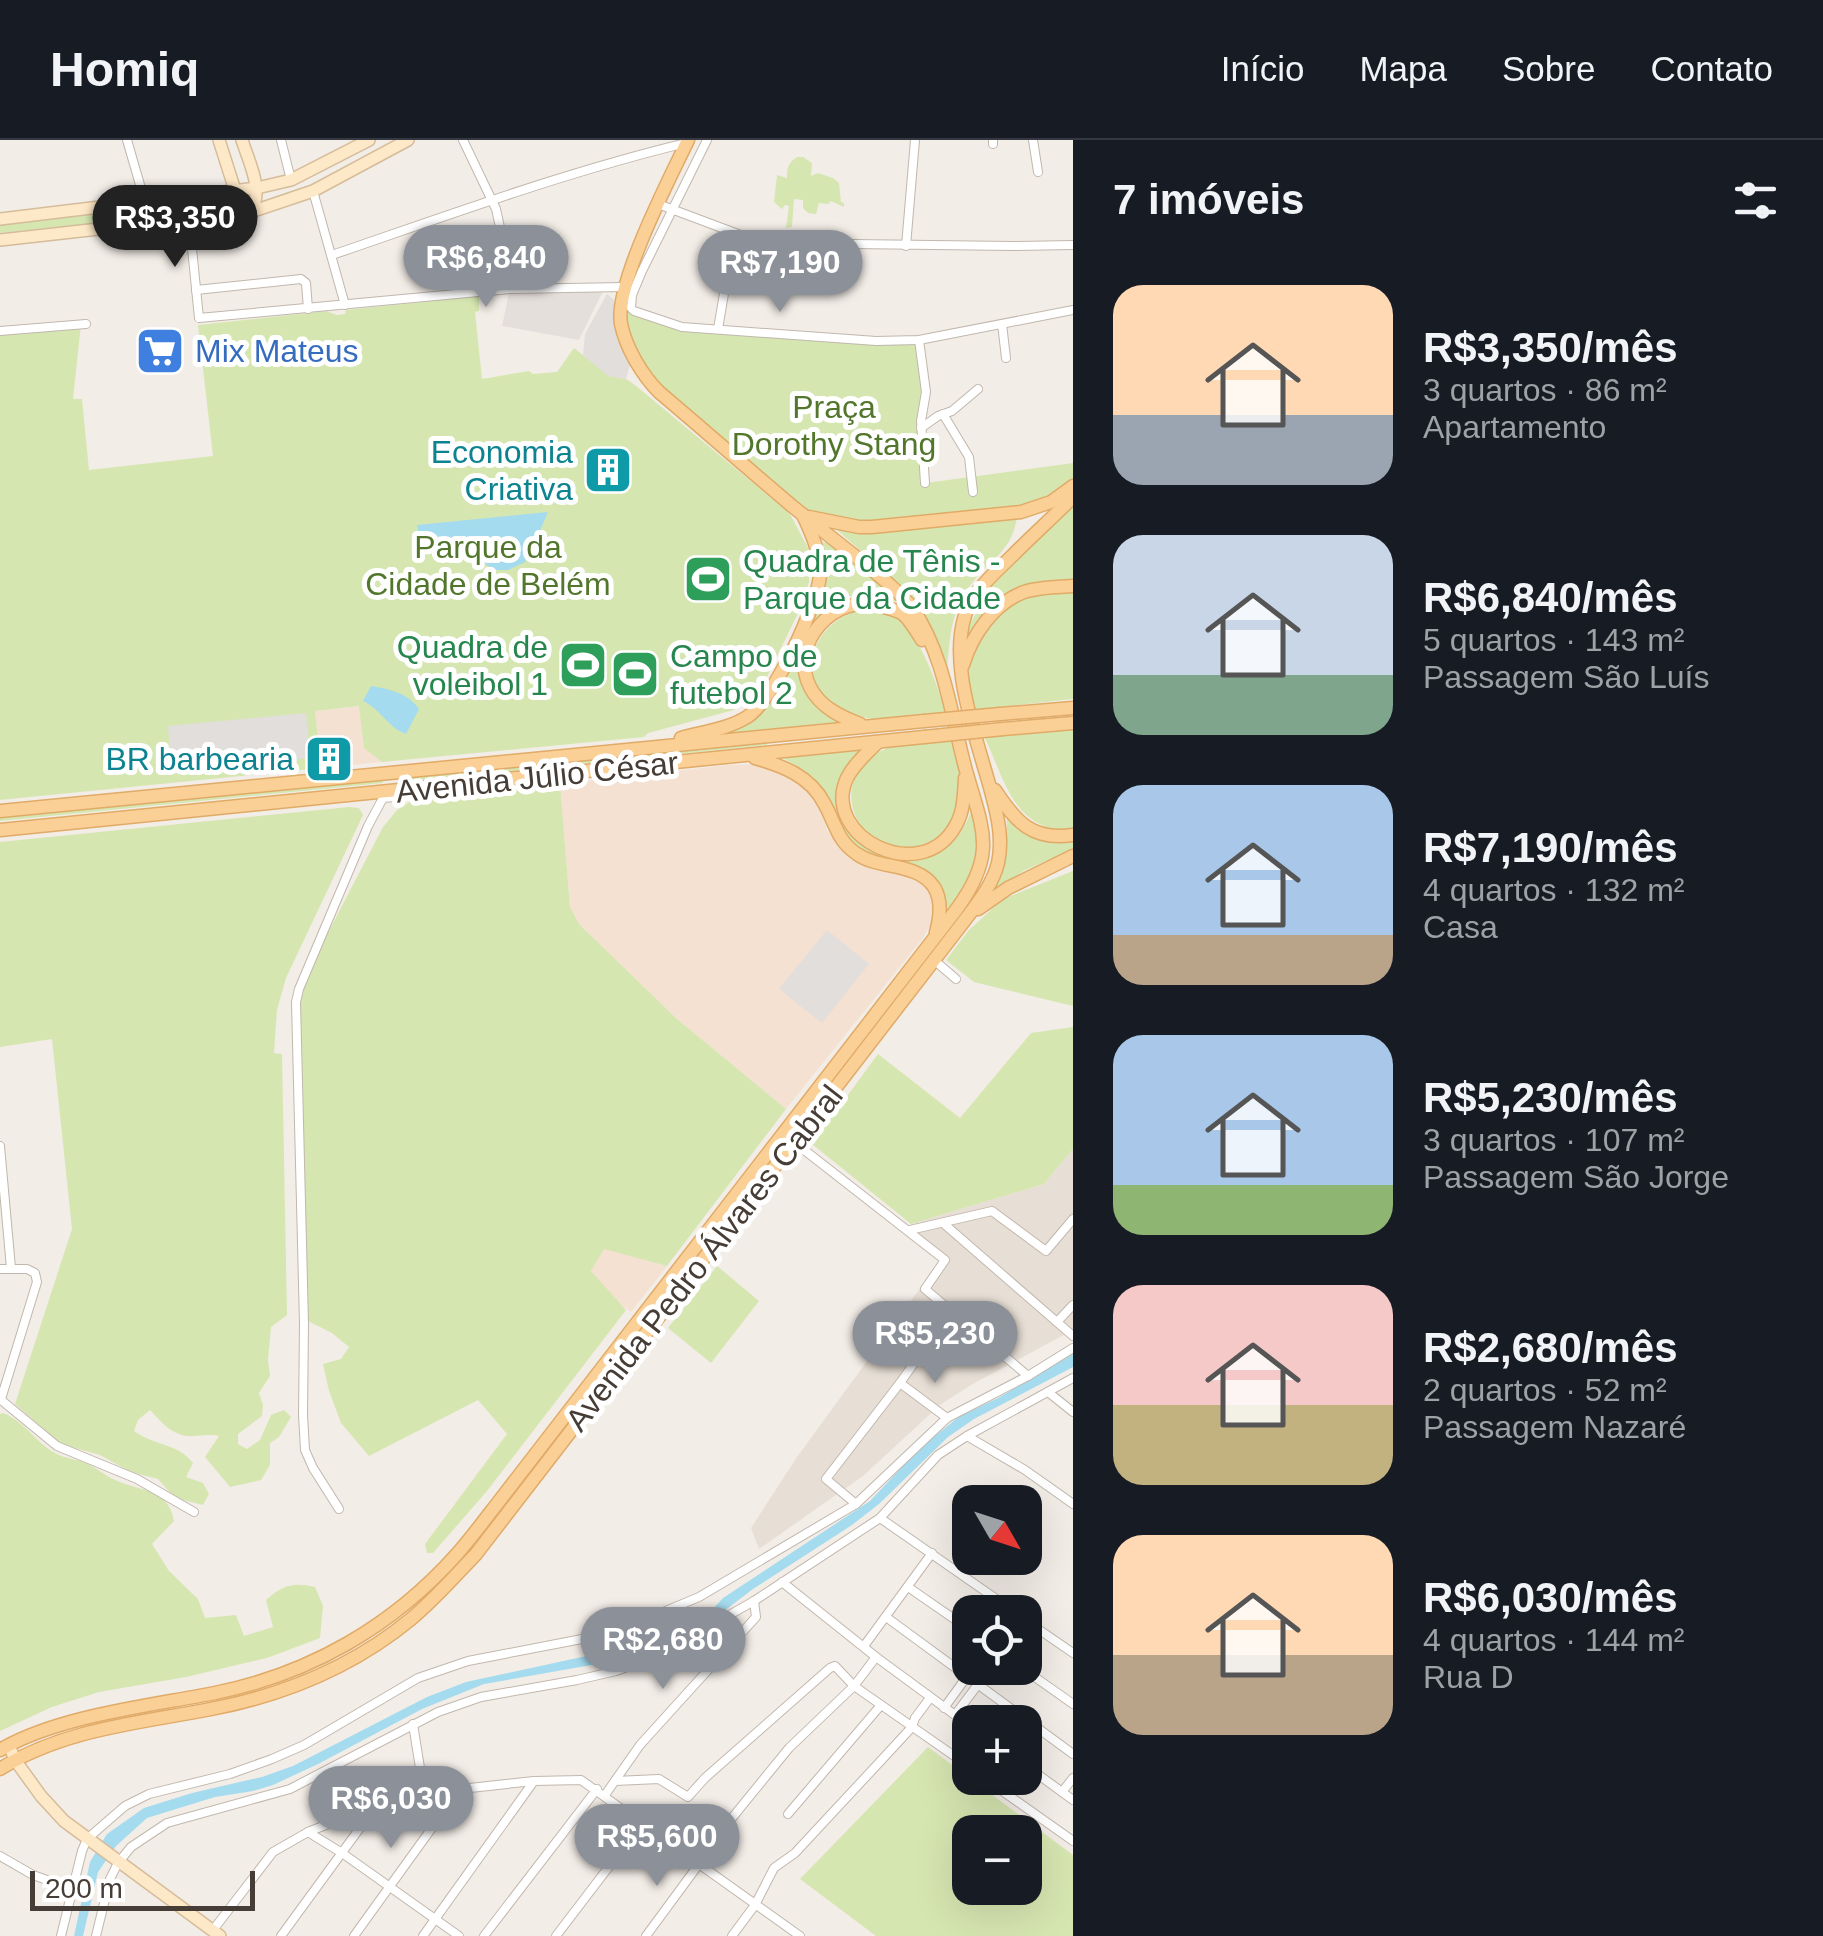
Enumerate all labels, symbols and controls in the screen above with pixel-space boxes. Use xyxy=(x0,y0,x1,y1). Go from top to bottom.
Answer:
text: Homiq xyxy=(50,43,199,96)
text: Início xyxy=(1221,49,1304,88)
text: Mapa xyxy=(1359,49,1447,88)
text: Sobre xyxy=(1502,49,1595,88)
text: Contato xyxy=(1650,49,1773,88)
icon: filters xyxy=(1728,173,1783,228)
text: 7 imóveis xyxy=(1113,176,1304,223)
pin: R$3,350 xyxy=(83,185,267,270)
text: R$3,350 xyxy=(115,199,235,235)
pin: R$6,840 xyxy=(394,225,578,310)
pin: R$7,190 xyxy=(688,230,872,315)
text: R$6,840 xyxy=(426,239,546,275)
text: R$7,190 xyxy=(720,244,840,280)
text: R$3,350/mês xyxy=(1423,324,1678,371)
supermarket icon: Mix Mateus xyxy=(134,325,186,377)
icon: home xyxy=(1193,325,1313,445)
place label: Mix Mateus xyxy=(195,333,359,369)
text: 3 quartos · 86 m² xyxy=(1423,372,1667,408)
park label: Praça Dorothy Stang xyxy=(732,389,936,462)
text: Apartamento xyxy=(1423,409,1606,445)
place label: Economia Criativa xyxy=(431,434,573,507)
building icon: Economia Criativa xyxy=(582,444,634,496)
park label: Parque da Cidade de Belém xyxy=(365,529,611,602)
place label: Quadra de Tênis - Parque da Cidade xyxy=(743,543,1001,616)
sports icon: Quadra de Tênis - Parque da Cidade xyxy=(682,553,734,605)
text: R$6,840/mês xyxy=(1423,574,1678,621)
icon: home xyxy=(1193,575,1313,695)
text: 5 quartos · 143 m² xyxy=(1423,622,1684,658)
place label: Quadra de voleibol 1 xyxy=(397,629,548,702)
place label: Campo de futebol 2 xyxy=(670,638,818,711)
sports icon: Quadra de voleibol 1 xyxy=(557,639,609,691)
sports icon: Campo de futebol 2 xyxy=(609,648,661,700)
text: Passagem São Luís xyxy=(1423,659,1709,695)
building icon: BR barbearia xyxy=(303,733,355,785)
place label: BR barbearia xyxy=(105,741,294,777)
street label: Avenida Júlio César xyxy=(394,744,680,810)
text: R$7,190/mês xyxy=(1423,824,1678,871)
icon: home xyxy=(1193,825,1313,945)
text: 4 quartos · 132 m² xyxy=(1423,872,1684,908)
text: Casa xyxy=(1423,909,1498,945)
text: R$5,230/mês xyxy=(1423,1074,1678,1121)
icon: home xyxy=(1193,1075,1313,1195)
street label: Avenida Pedro Álvares Cabral xyxy=(558,1078,850,1438)
text: 3 quartos · 107 m² xyxy=(1423,1122,1684,1158)
text: Passagem São Jorge xyxy=(1423,1159,1729,1195)
pin: R$5,230 xyxy=(843,1301,1027,1386)
text: R$5,230 xyxy=(875,1315,995,1351)
text: R$2,680/mês xyxy=(1423,1324,1678,1371)
icon: home xyxy=(1193,1325,1313,1445)
text: 2 quartos · 52 m² xyxy=(1423,1372,1667,1408)
text: Passagem Nazaré xyxy=(1423,1409,1686,1445)
north arrow xyxy=(952,1485,1042,1575)
map controls xyxy=(952,1485,1042,1905)
text: R$6,030/mês xyxy=(1423,1574,1678,1621)
icon: home xyxy=(1193,1575,1313,1695)
button: locate xyxy=(952,1595,1042,1685)
pin: R$2,680 xyxy=(571,1607,755,1692)
text: R$2,680 xyxy=(603,1621,723,1657)
text: 4 quartos · 144 m² xyxy=(1423,1622,1684,1658)
text: Rua D xyxy=(1423,1659,1514,1695)
button: + xyxy=(952,1705,1042,1795)
pin: R$6,030 xyxy=(299,1766,483,1851)
text: R$6,030 xyxy=(331,1780,451,1816)
pin: R$5,600 xyxy=(565,1804,749,1889)
button: − xyxy=(952,1815,1042,1905)
text: R$5,600 xyxy=(597,1818,717,1854)
scale bar xyxy=(30,1866,255,1910)
text: 200 m xyxy=(45,1873,123,1904)

